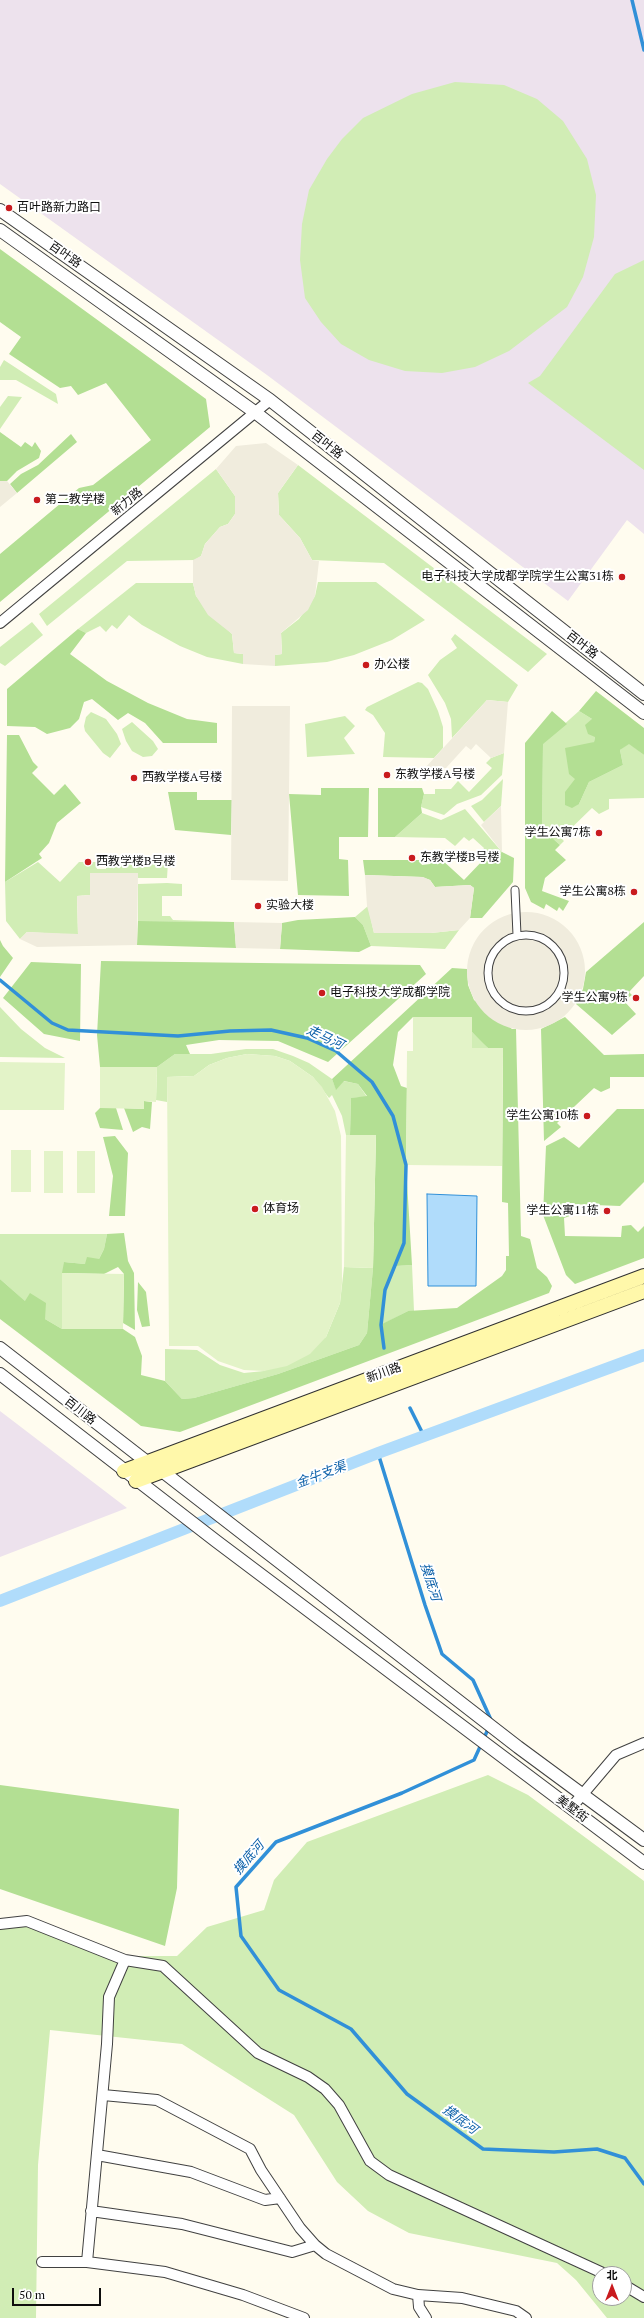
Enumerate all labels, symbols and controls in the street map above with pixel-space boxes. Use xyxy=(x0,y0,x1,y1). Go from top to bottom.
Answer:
place label: 百叶路新力路口 xyxy=(17,201,101,215)
marker: 百叶路新力路口 xyxy=(4,203,14,213)
street label: 百叶路 xyxy=(46,239,84,271)
street label: 百叶路 xyxy=(308,428,346,462)
street label: 新力路 xyxy=(108,485,146,519)
place label: 第二教学楼 xyxy=(45,493,105,507)
marker: 第二教学楼 xyxy=(32,495,42,505)
place label: 电子科技大学成都学院学生公寓31栋 xyxy=(421,570,614,584)
marker: 电子科技大学成都学院学生公寓31栋 xyxy=(617,572,627,582)
street label: 百叶路 xyxy=(563,628,601,662)
place label: 办公楼 xyxy=(374,658,410,672)
marker: 办公楼 xyxy=(361,660,371,670)
place label: 东教学楼A号楼 xyxy=(395,768,475,782)
marker: 东教学楼A号楼 xyxy=(382,770,392,780)
place label: 西教学楼A号楼 xyxy=(142,771,222,785)
marker: 西教学楼A号楼 xyxy=(129,773,139,783)
place label: 学生公寓7栋 xyxy=(525,826,591,840)
marker: 学生公寓7栋 xyxy=(594,828,604,838)
place label: 东教学楼B号楼 xyxy=(420,851,499,865)
marker: 东教学楼B号楼 xyxy=(407,853,417,863)
place label: 西教学楼B号楼 xyxy=(96,855,175,869)
marker: 西教学楼B号楼 xyxy=(83,857,93,867)
place label: 学生公寓8栋 xyxy=(560,885,626,899)
marker: 学生公寓8栋 xyxy=(629,887,639,897)
place label: 实验大楼 xyxy=(266,899,314,913)
marker: 实验大楼 xyxy=(253,901,263,911)
place label: 电子科技大学成都学院 xyxy=(330,986,450,1000)
marker: 电子科技大学成都学院 xyxy=(317,988,327,998)
place label: 学生公寓9栋 xyxy=(562,991,628,1005)
marker: 学生公寓9栋 xyxy=(631,993,641,1003)
water label: 走马河 xyxy=(304,1023,346,1053)
place label: 学生公寓10栋 xyxy=(506,1109,579,1123)
marker: 学生公寓10栋 xyxy=(582,1111,592,1121)
place label: 体育场 xyxy=(263,1202,299,1216)
marker: 体育场 xyxy=(250,1204,260,1214)
place label: 学生公寓11栋 xyxy=(526,1204,599,1218)
marker: 学生公寓11栋 xyxy=(602,1206,612,1216)
street label: 新川路 xyxy=(365,1360,403,1386)
street label: 百川路 xyxy=(61,1394,99,1428)
water label: 金牛支渠 xyxy=(294,1458,348,1492)
water label: 摸底河 xyxy=(417,1561,443,1603)
street label: 美墅街 xyxy=(553,1792,591,1826)
water label: 摸底河 xyxy=(230,1838,268,1878)
water label: 摸底河 xyxy=(440,2102,480,2138)
north arrow xyxy=(592,2266,632,2306)
text: 北 xyxy=(607,2268,618,2282)
scale bar xyxy=(14,2280,103,2306)
text: 50 m xyxy=(19,2287,45,2302)

